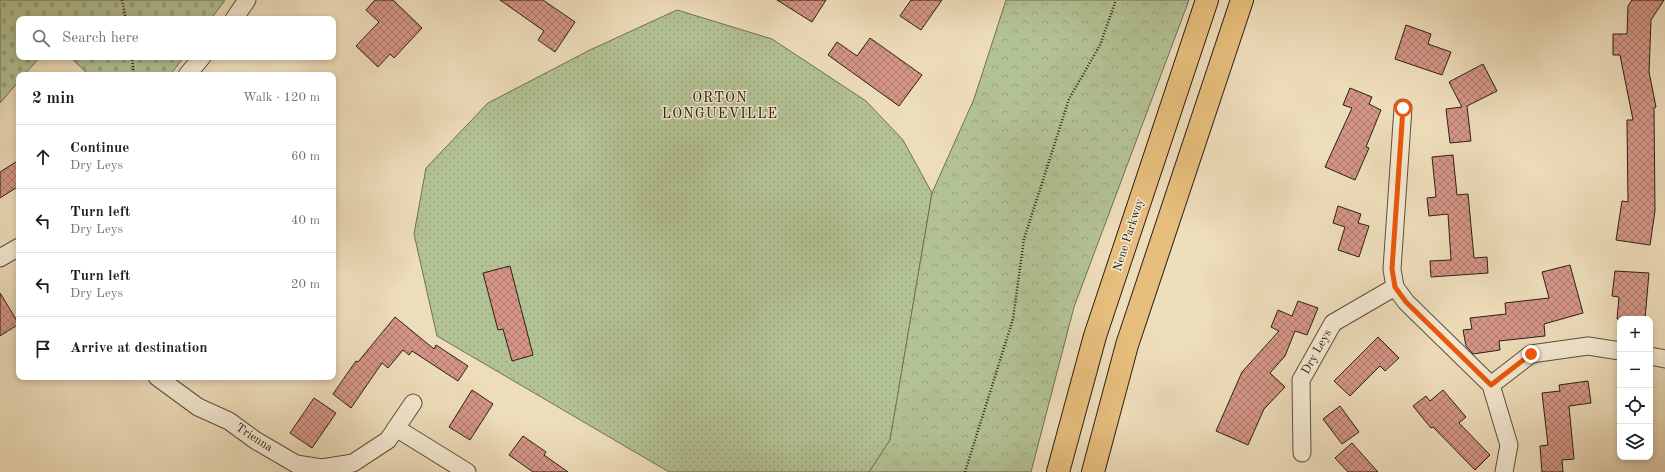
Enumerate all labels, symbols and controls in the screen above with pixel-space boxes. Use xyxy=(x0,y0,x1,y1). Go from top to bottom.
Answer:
search box xyxy=(16,16,336,60)
icon: search xyxy=(30,27,52,49)
text: Search here xyxy=(62,31,139,46)
text: 2 min xyxy=(32,90,75,107)
text: Walk · 120 m xyxy=(243,91,320,104)
district label: ORTON LONGUEVILLE xyxy=(662,91,778,121)
route start xyxy=(1394,99,1412,117)
text: Continue xyxy=(70,141,129,156)
icon: ahead xyxy=(32,146,54,168)
text: 60 m xyxy=(291,150,320,163)
text: Dry Leys xyxy=(70,159,123,172)
street label: Nene Parkway xyxy=(1112,196,1147,273)
text: Turn left xyxy=(70,205,130,220)
icon: left xyxy=(32,210,54,232)
text: 40 m xyxy=(291,214,320,227)
text: Dry Leys xyxy=(70,223,123,236)
text: Turn left xyxy=(70,269,130,284)
icon: left xyxy=(32,274,54,296)
text: 20 m xyxy=(291,278,320,291)
text: Dry Leys xyxy=(70,287,123,300)
map controls xyxy=(1617,316,1653,460)
button: + xyxy=(1617,316,1653,352)
street label: Dry Leys xyxy=(1300,328,1334,376)
icon: arrive xyxy=(32,338,54,360)
text: Arrive at destination xyxy=(70,341,208,356)
route end xyxy=(1522,345,1540,363)
button: − xyxy=(1617,352,1653,388)
button: locate xyxy=(1617,388,1653,424)
street label: Trienna xyxy=(233,422,275,454)
button: layers xyxy=(1617,424,1653,460)

